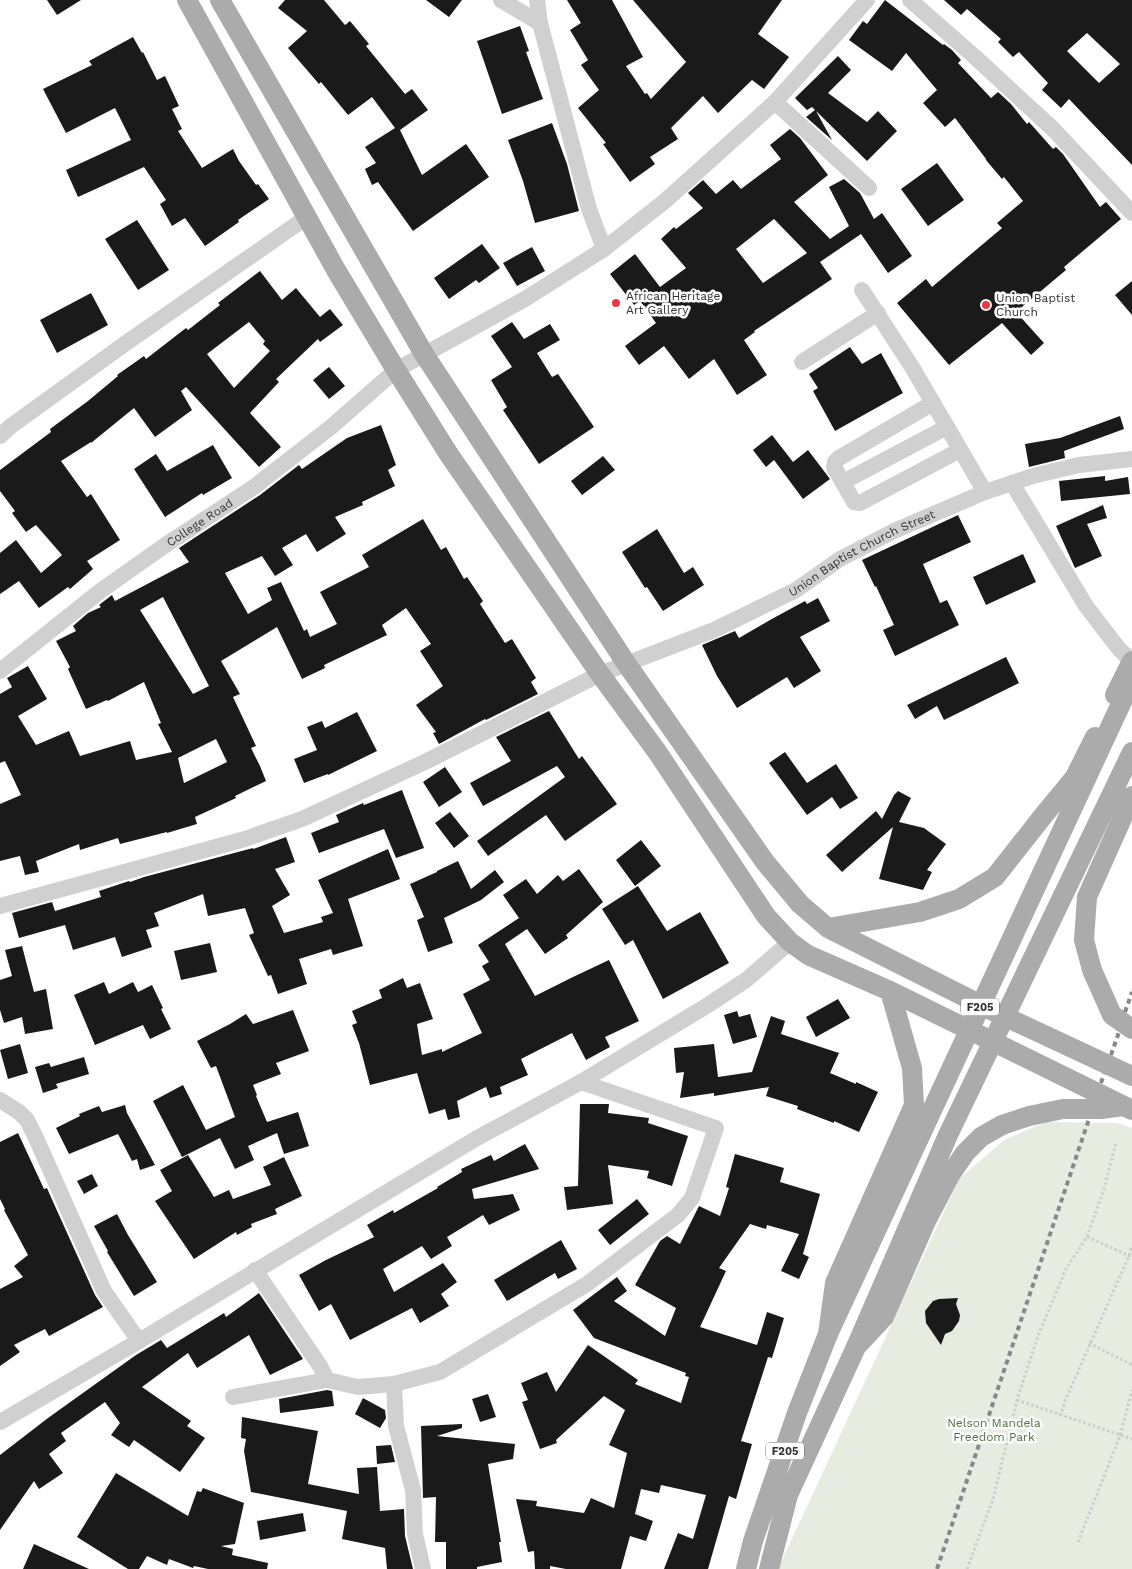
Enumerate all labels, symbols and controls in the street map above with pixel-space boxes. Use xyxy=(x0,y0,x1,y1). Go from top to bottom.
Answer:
place label: African Heritage Art Gallery xyxy=(626,289,720,317)
place label: Union Baptist Church xyxy=(996,291,1075,319)
marker: African Heritage Art Gallery xyxy=(610,297,622,309)
marker: Union Baptist Church xyxy=(980,299,992,311)
street label: College Road xyxy=(164,496,236,549)
street label: Union Baptist Church Street xyxy=(786,507,937,599)
road number: F205 xyxy=(961,999,999,1016)
park label: Nelson Mandela Freedom Park xyxy=(947,1416,1041,1444)
road number: F205 xyxy=(766,1442,804,1460)

